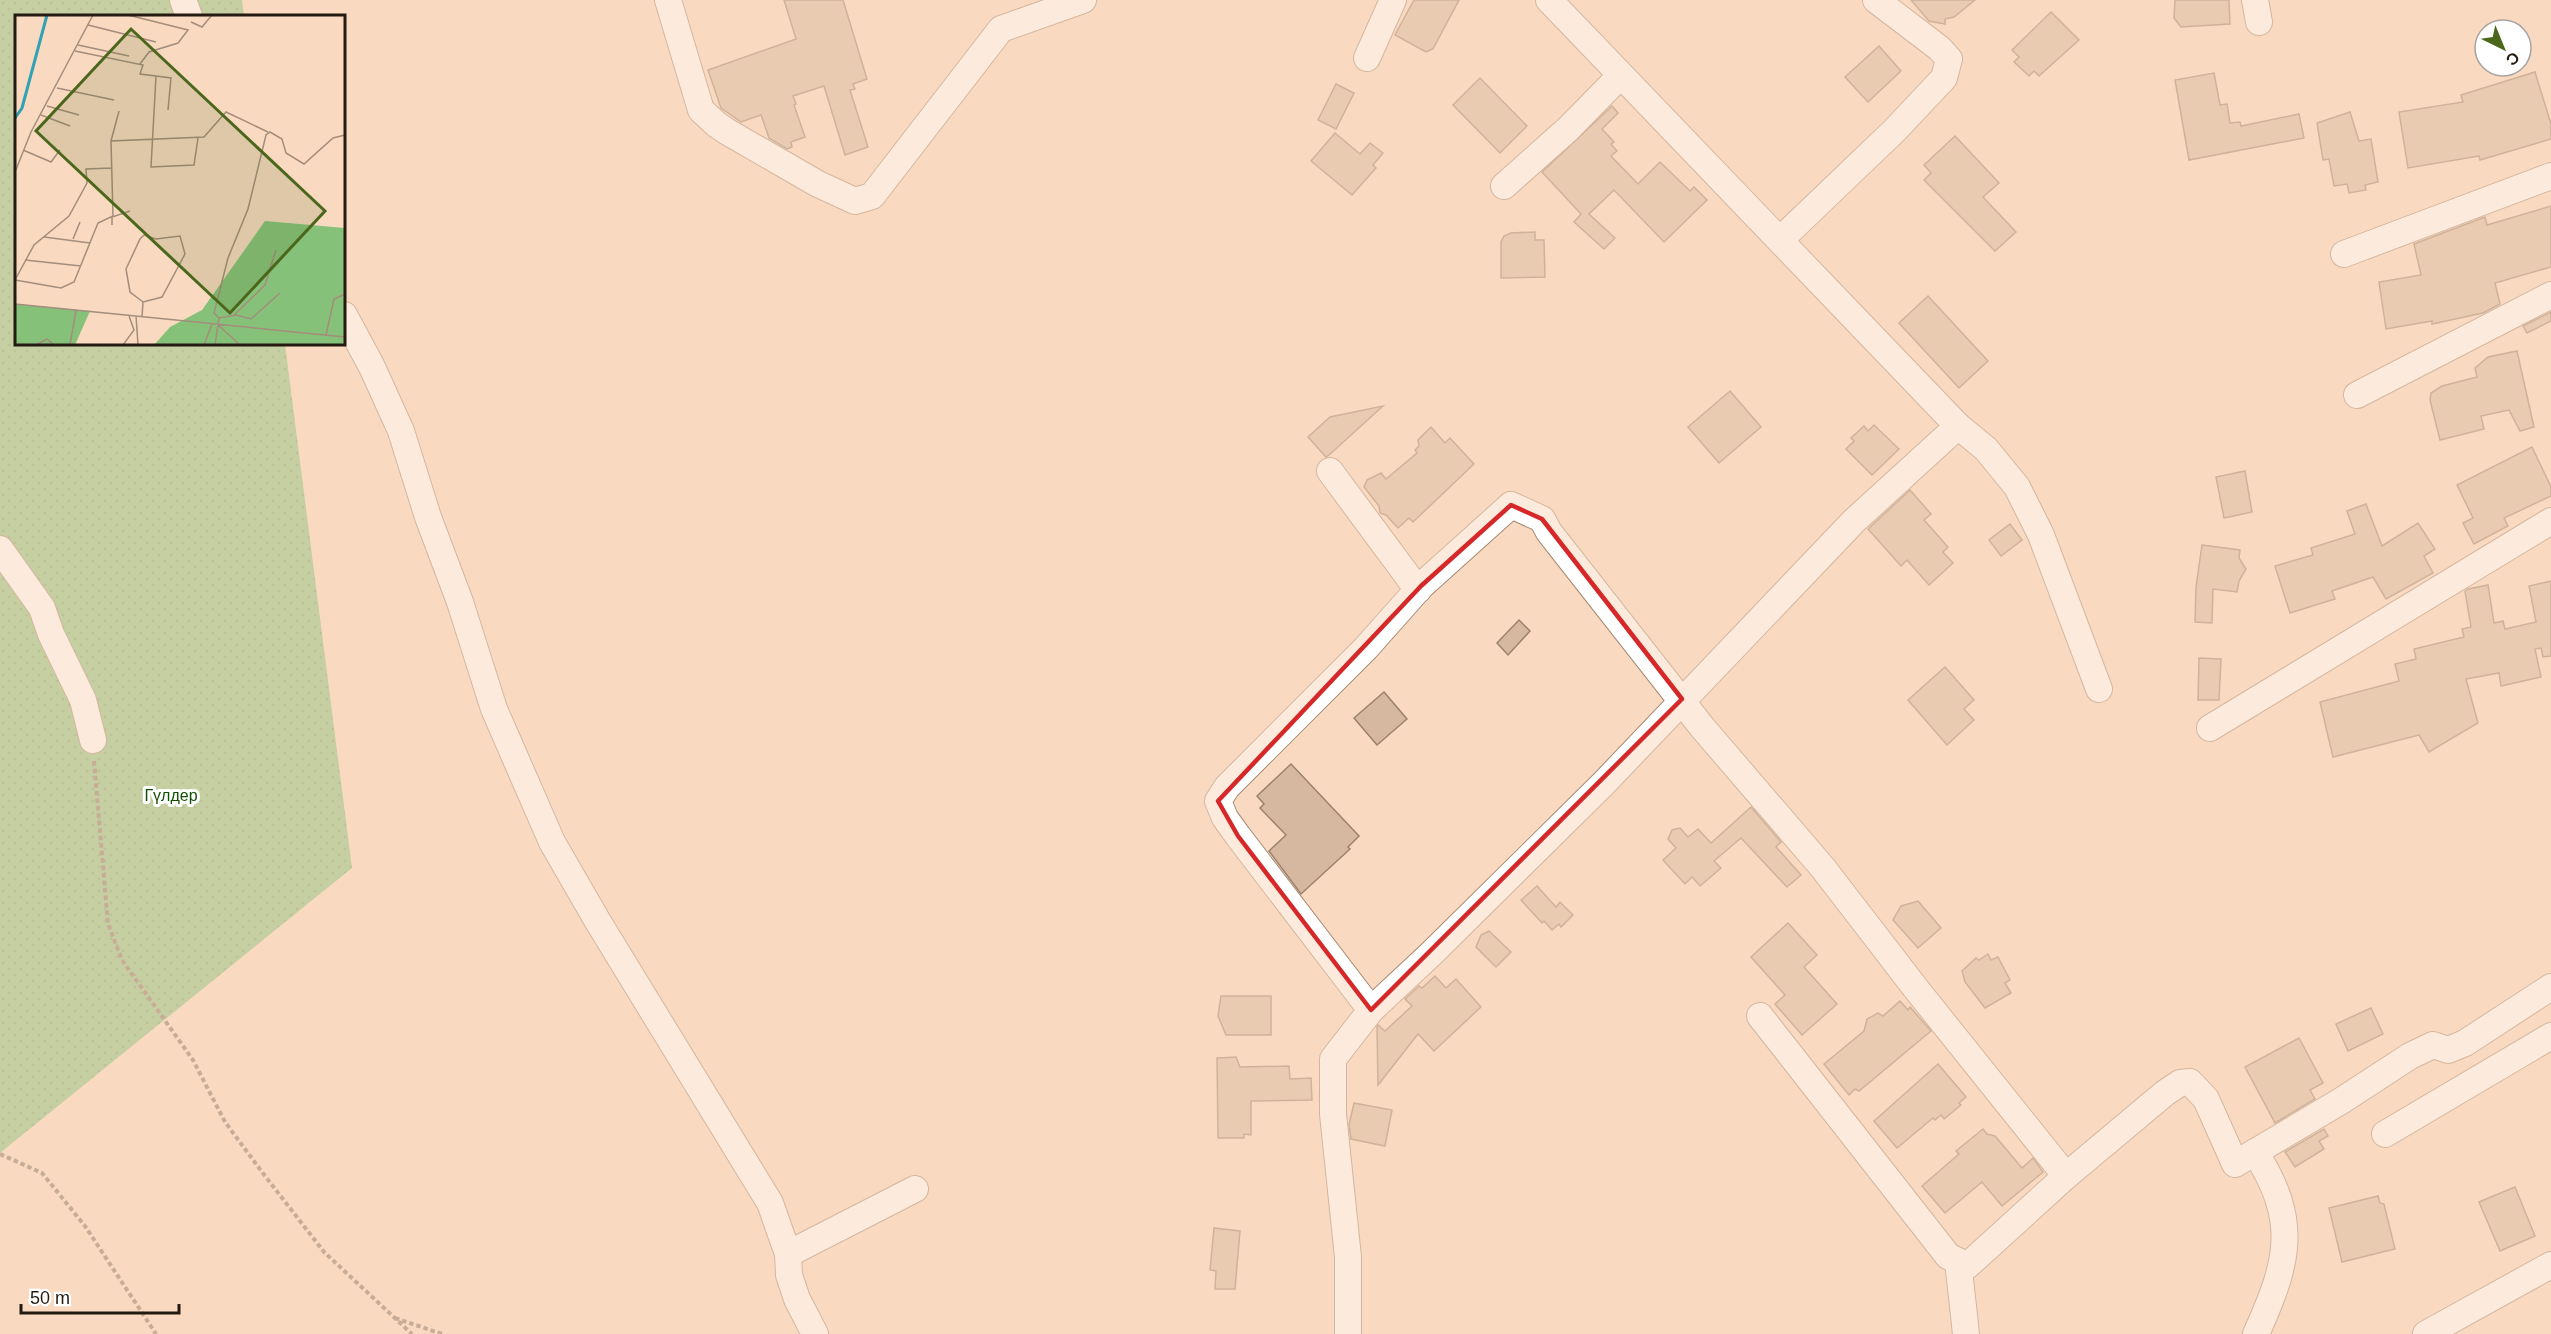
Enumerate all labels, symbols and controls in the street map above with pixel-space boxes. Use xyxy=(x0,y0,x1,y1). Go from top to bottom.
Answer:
inset map xyxy=(15,15,345,345)
north arrow xyxy=(2473,18,2533,78)
text: С xyxy=(2503,48,2523,69)
park label: Гүлдер xyxy=(144,787,198,804)
scale bar xyxy=(21,1277,178,1315)
text: 50 m xyxy=(30,1288,70,1308)

